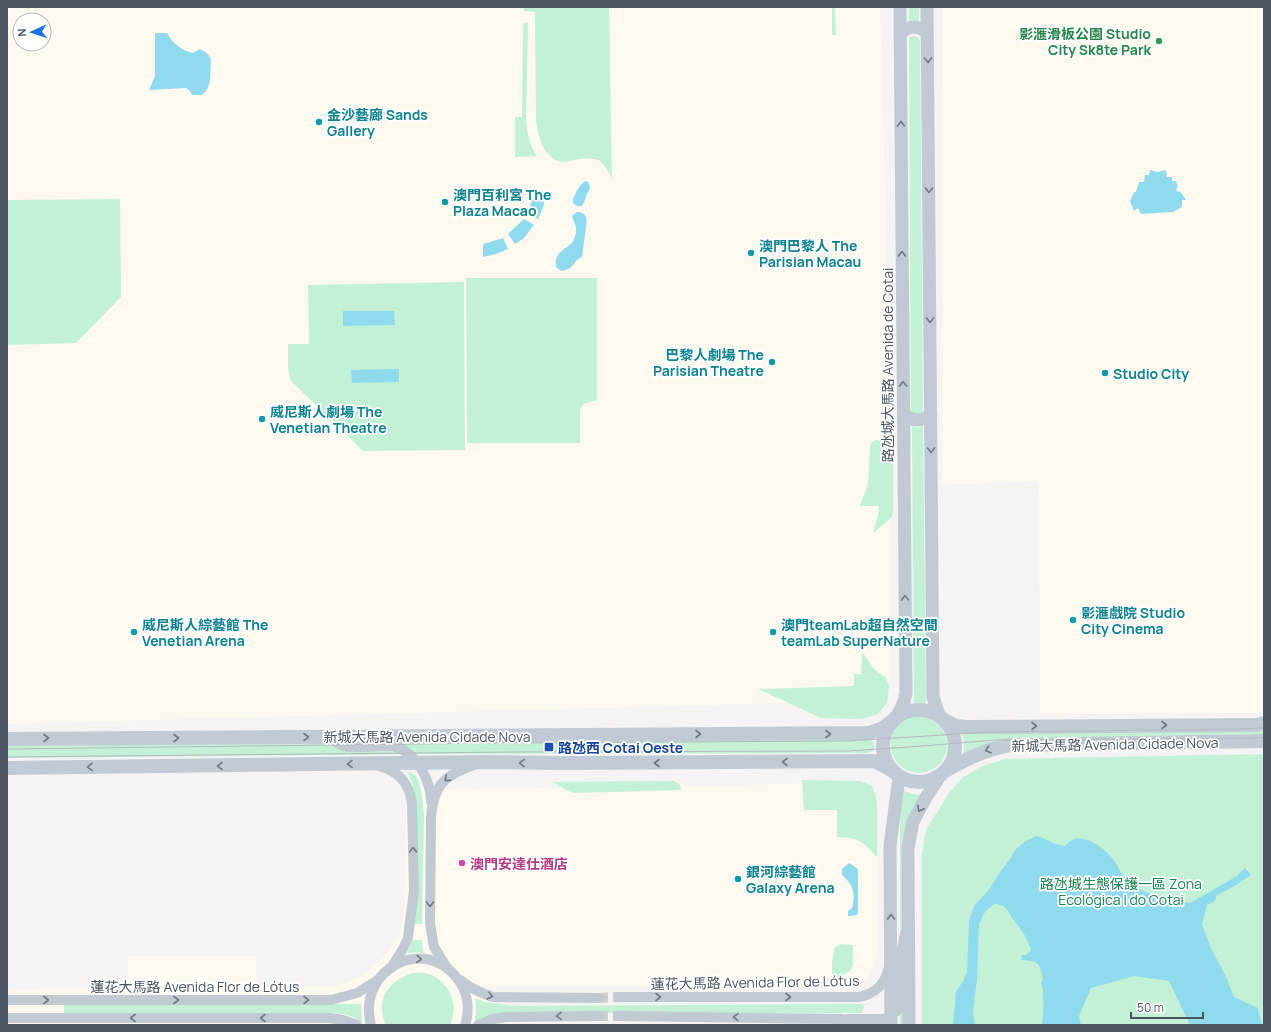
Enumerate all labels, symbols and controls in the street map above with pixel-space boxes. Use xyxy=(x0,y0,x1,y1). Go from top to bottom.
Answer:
north arrow xyxy=(12,12,52,52)
place label: 影滙滑板公園 Studio City Sk8te Park xyxy=(1019,24,1151,59)
text: N xyxy=(14,28,29,37)
marker: 影滙滑板公園 Studio City Sk8te Park xyxy=(1154,36,1164,46)
one-way arrow xyxy=(924,57,932,63)
place label: 金沙藝廊 Sands Gallery xyxy=(327,105,428,140)
marker: 金沙藝廊 Sands Gallery xyxy=(314,117,324,127)
one-way arrow xyxy=(897,121,905,127)
place label: 澳門百利宮 The Plaza Macao xyxy=(453,185,551,220)
one-way arrow xyxy=(925,187,933,193)
marker: 澳門百利宮 The Plaza Macao xyxy=(440,197,450,207)
place label: 澳門巴黎人 The Parisian Macau xyxy=(759,236,861,271)
marker: 澳門巴黎人 The Parisian Macau xyxy=(746,248,756,258)
one-way arrow xyxy=(898,251,907,257)
street label: 路氹城大馬路 Avenida de Cotai xyxy=(878,268,897,462)
one-way arrow xyxy=(926,317,934,323)
place label: 巴黎人劇場 The Parisian Theatre xyxy=(653,345,764,380)
marker: 巴黎人劇場 The Parisian Theatre xyxy=(767,357,777,367)
place label: Studio City xyxy=(1113,364,1189,383)
marker: Studio City xyxy=(1100,368,1110,378)
one-way arrow xyxy=(899,381,908,387)
place label: 威尼斯人劇場 The Venetian Theatre xyxy=(270,402,387,437)
marker: 威尼斯人劇場 The Venetian Theatre xyxy=(257,414,267,424)
one-way arrow xyxy=(927,447,935,453)
one-way arrow xyxy=(901,595,909,601)
place label: 影滙戲院 Studio City Cinema xyxy=(1081,603,1185,638)
place label: 威尼斯人綜藝館 The Venetian Arena xyxy=(142,615,268,650)
place label: 澳門teamLab超自然空間 teamLab SuperNature xyxy=(781,615,938,650)
marker: 影滙戲院 Studio City Cinema xyxy=(1068,615,1078,625)
marker: 威尼斯人綜藝館 The Venetian Arena xyxy=(129,627,139,637)
marker: 澳門teamLab超自然空間 teamLab SuperNature xyxy=(768,627,778,637)
one-way arrow xyxy=(1161,721,1167,730)
one-way arrow xyxy=(1031,722,1037,730)
street label: 新城大馬路 Avenida Cidade Nova xyxy=(323,727,531,746)
one-way arrow xyxy=(695,730,701,738)
one-way arrow xyxy=(825,730,831,738)
one-way arrow xyxy=(303,733,309,741)
street label: 新城大馬路 Avenida Cidade Nova xyxy=(1011,733,1219,755)
one-way arrow xyxy=(43,734,49,742)
one-way arrow xyxy=(173,734,179,742)
place label: 路氹西 Cotai Oeste xyxy=(558,738,683,757)
marker: 路氹西 Cotai Oeste xyxy=(543,741,555,753)
one-way arrow xyxy=(984,745,991,754)
one-way arrow xyxy=(782,758,788,766)
one-way arrow xyxy=(519,759,525,767)
one-way arrow xyxy=(654,759,660,767)
one-way arrow xyxy=(347,760,353,768)
one-way arrow xyxy=(217,762,223,770)
one-way arrow xyxy=(87,763,93,771)
one-way arrow xyxy=(444,775,452,782)
one-way arrow xyxy=(917,805,925,813)
one-way arrow xyxy=(409,847,417,853)
place label: 澳門安達仕酒店 xyxy=(470,854,568,873)
marker: 澳門安達仕酒店 xyxy=(457,858,467,868)
place label: 銀河綜藝館 Galaxy Arena xyxy=(746,862,835,897)
marker: 銀河綜藝館 Galaxy Arena xyxy=(733,874,743,884)
park label: 路氹城生態保護一區 Zona Ecológica I do Cotai xyxy=(1040,874,1202,909)
one-way arrow xyxy=(426,901,434,907)
one-way arrow xyxy=(887,914,895,920)
one-way arrow xyxy=(415,955,422,964)
street label: 蓮花大馬路 Avenida Flor de Lótus xyxy=(650,971,860,993)
street label: 蓮花大馬路 Avenida Flor de Lótus xyxy=(91,977,299,996)
one-way arrow xyxy=(487,991,493,999)
one-way arrow xyxy=(655,993,661,1001)
one-way arrow xyxy=(785,993,791,1001)
scale bar xyxy=(1131,994,1203,1020)
one-way arrow xyxy=(43,996,49,1004)
one-way arrow xyxy=(173,996,179,1004)
one-way arrow xyxy=(303,996,309,1004)
text: 50 m xyxy=(1137,999,1164,1016)
one-way arrow xyxy=(556,1012,562,1020)
one-way arrow xyxy=(733,1013,739,1022)
one-way arrow xyxy=(130,1014,136,1022)
one-way arrow xyxy=(260,1014,266,1022)

